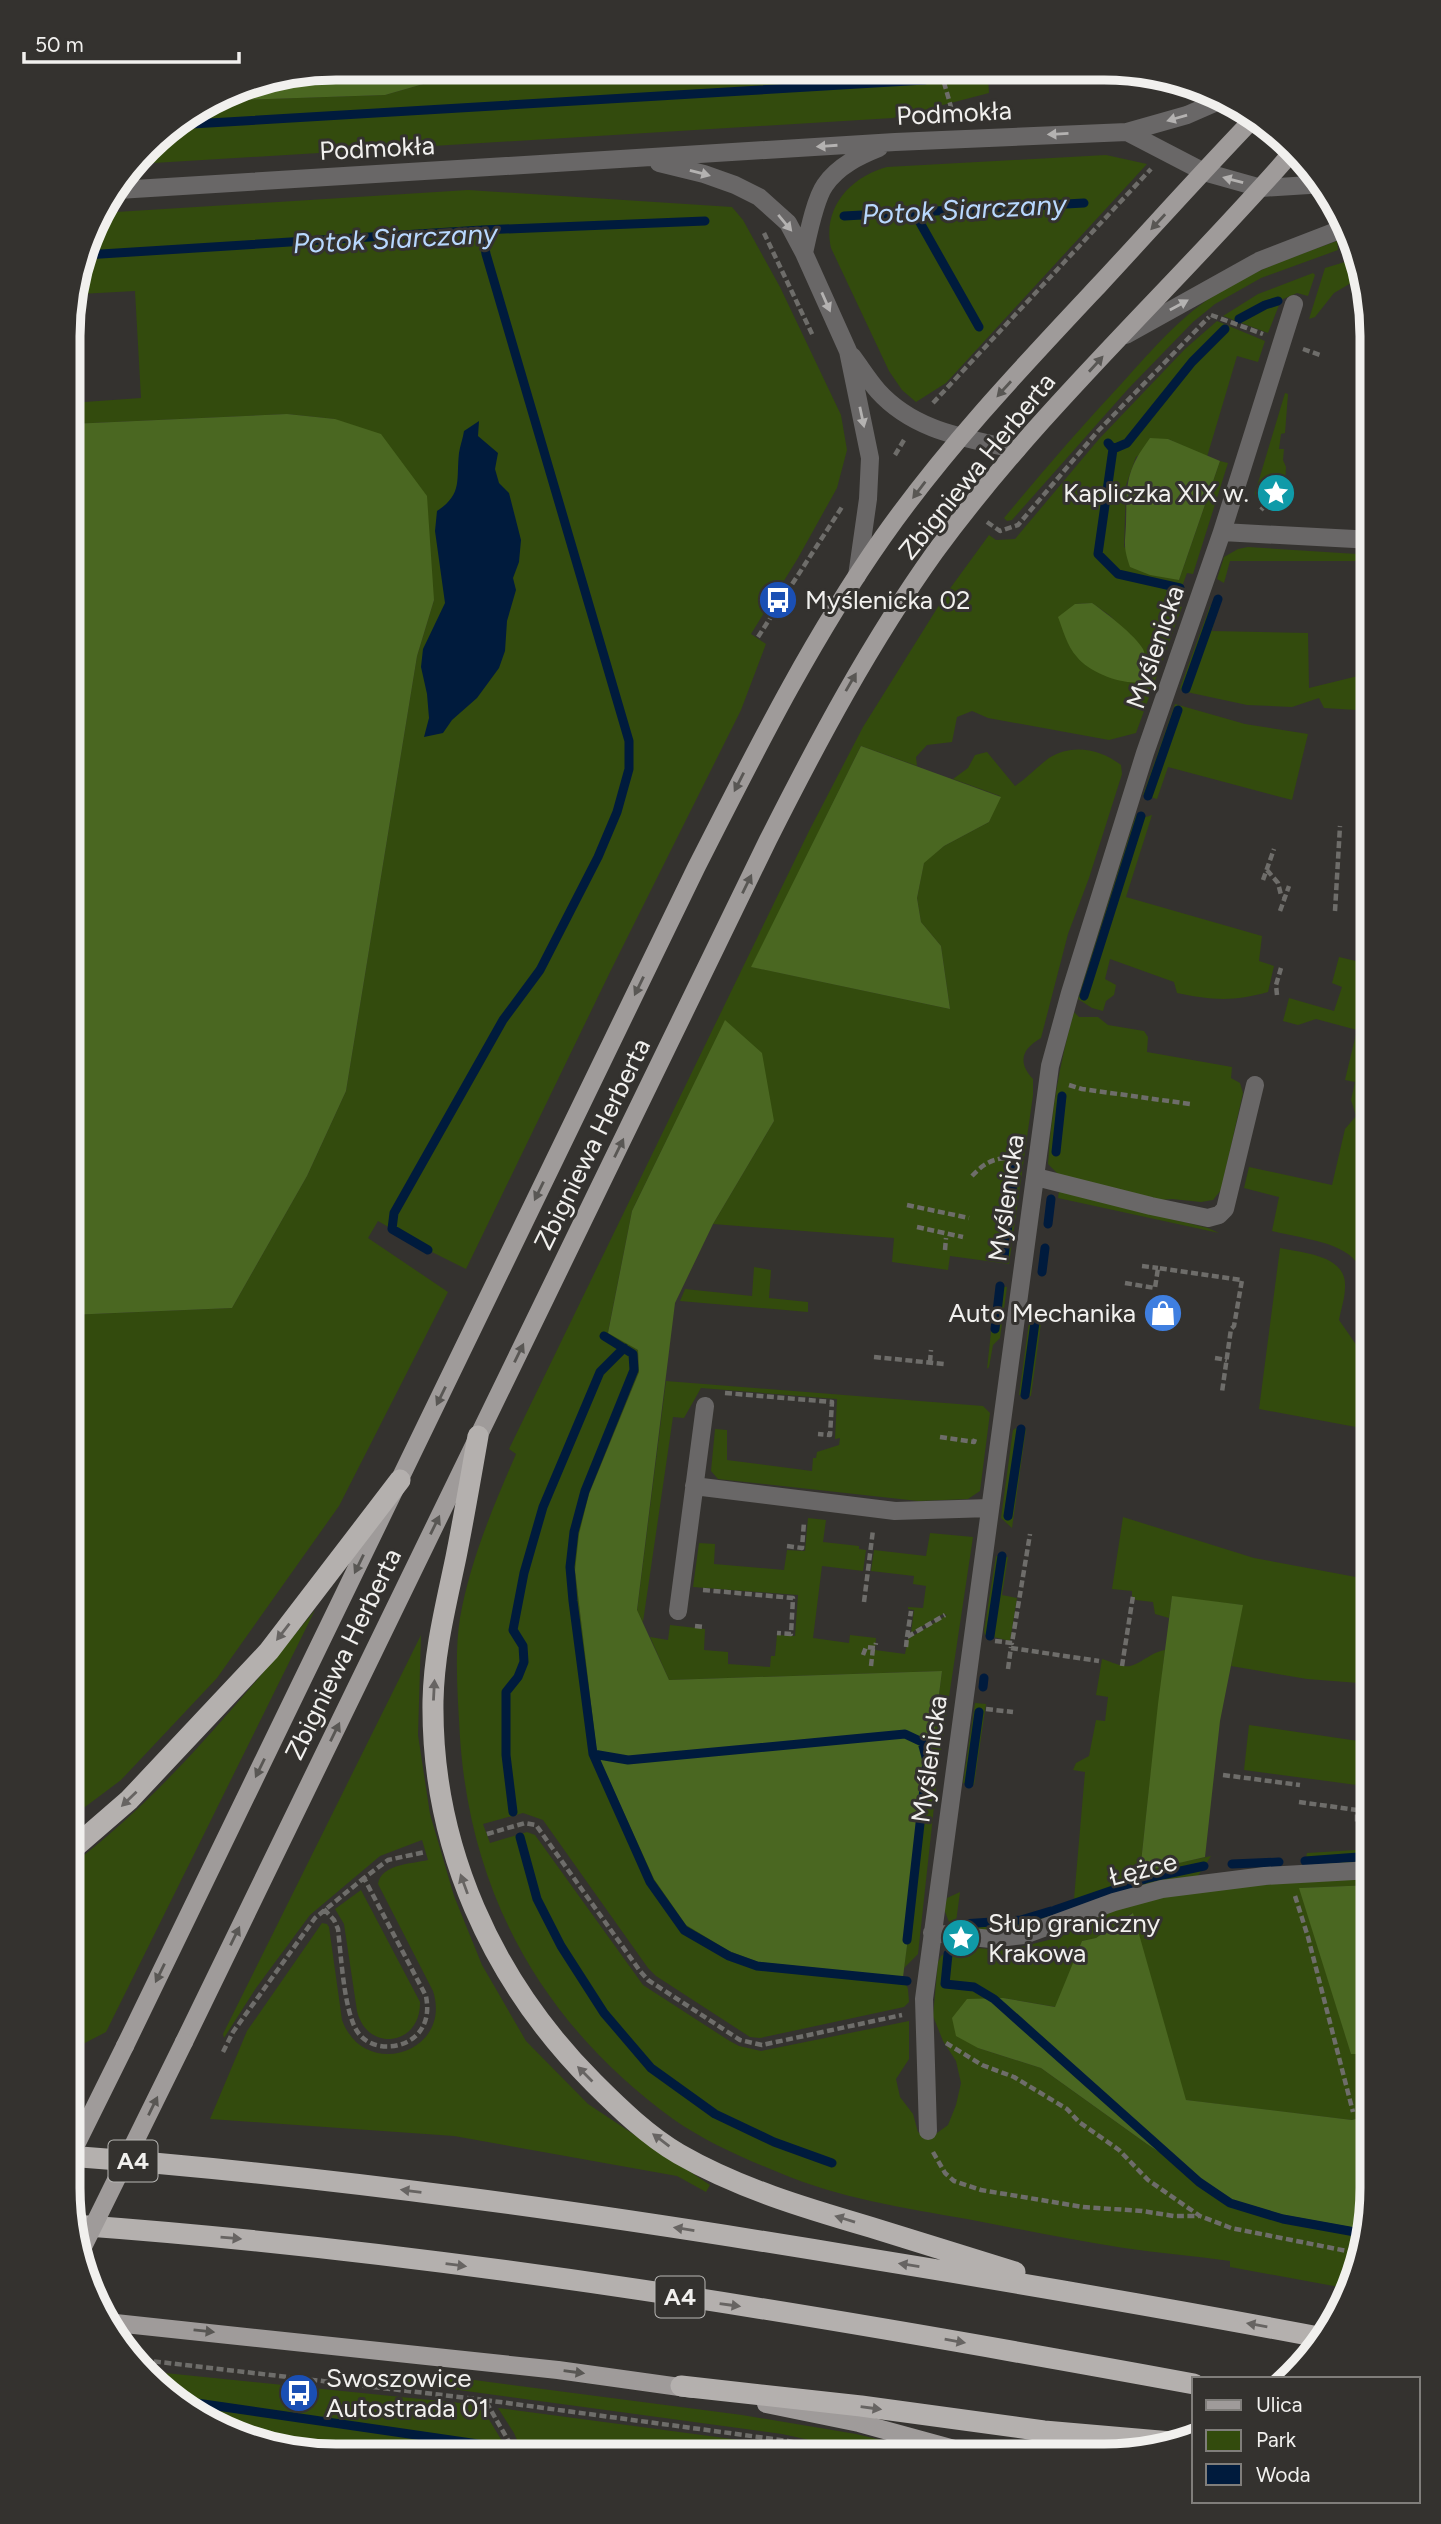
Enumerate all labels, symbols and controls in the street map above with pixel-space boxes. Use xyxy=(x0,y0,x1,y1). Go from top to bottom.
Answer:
scale bar xyxy=(24,21,240,65)
text: 50 m xyxy=(35,32,84,57)
street label: Podmokła xyxy=(895,94,1013,132)
one-way arrow xyxy=(1166,113,1188,124)
one-way arrow xyxy=(1047,128,1069,139)
street label: Podmokła xyxy=(318,129,436,167)
one-way arrow xyxy=(816,141,838,152)
one-way arrow xyxy=(690,169,711,179)
one-way arrow xyxy=(1222,174,1244,185)
water label: Potok Siarczany xyxy=(861,187,1068,231)
one-way arrow xyxy=(777,213,792,231)
one-way arrow xyxy=(1150,213,1166,230)
water label: Potok Siarczany xyxy=(292,216,499,260)
one-way arrow xyxy=(820,292,832,312)
one-way arrow xyxy=(1169,299,1189,311)
one-way arrow xyxy=(1088,356,1104,373)
street label: Zbigniewa Herberta xyxy=(892,366,1062,566)
one-way arrow xyxy=(997,381,1012,398)
one-way arrow xyxy=(856,406,867,428)
place icon: Kapliczka XIX w. xyxy=(1255,472,1297,514)
place label: Kapliczka XIX w. xyxy=(1063,477,1249,509)
one-way arrow xyxy=(911,480,926,498)
bus stop icon: Myślenicka 02 xyxy=(757,579,799,621)
street label: Myślenicka xyxy=(1119,581,1191,713)
place label: Myślenicka 02 xyxy=(805,584,971,616)
one-way arrow xyxy=(845,672,857,692)
one-way arrow xyxy=(734,772,745,792)
one-way arrow xyxy=(741,874,753,894)
one-way arrow xyxy=(633,976,644,996)
street label: Zbigniewa Herberta xyxy=(527,1033,657,1255)
street label: Myślenicka xyxy=(981,1132,1031,1264)
one-way arrow xyxy=(613,1138,624,1158)
one-way arrow xyxy=(534,1181,545,1201)
shop icon: Auto Mechanika xyxy=(1142,1292,1184,1334)
place label: Auto Mechanika xyxy=(948,1297,1136,1329)
one-way arrow xyxy=(513,1343,525,1363)
one-way arrow xyxy=(435,1386,446,1406)
one-way arrow xyxy=(430,1515,441,1535)
street label: Zbigniewa Herberta xyxy=(278,1543,408,1765)
one-way arrow xyxy=(353,1554,365,1574)
one-way arrow xyxy=(276,1622,291,1640)
one-way arrow xyxy=(428,1679,439,1701)
street label: Myślenicka xyxy=(904,1693,954,1825)
one-way arrow xyxy=(329,1722,340,1742)
one-way arrow xyxy=(254,1758,265,1778)
one-way arrow xyxy=(121,1790,138,1806)
street label: Łężce xyxy=(1106,1845,1180,1893)
one-way arrow xyxy=(458,1873,469,1894)
place label: Słup graniczny Krakowa xyxy=(988,1907,1161,1969)
place icon: Słup graniczny Krakowa xyxy=(940,1917,982,1959)
one-way arrow xyxy=(230,1926,241,1946)
one-way arrow xyxy=(154,1963,166,1983)
one-way arrow xyxy=(577,2067,594,2083)
one-way arrow xyxy=(147,2096,158,2116)
one-way arrow xyxy=(652,2132,670,2147)
road number: A4 xyxy=(108,2140,158,2182)
one-way arrow xyxy=(399,2185,421,2196)
one-way arrow xyxy=(834,2214,855,2224)
one-way arrow xyxy=(673,2223,695,2234)
one-way arrow xyxy=(220,2233,242,2244)
one-way arrow xyxy=(898,2259,920,2270)
one-way arrow xyxy=(446,2260,468,2271)
road number: A4 xyxy=(656,2276,704,2318)
one-way arrow xyxy=(719,2300,741,2311)
one-way arrow xyxy=(1246,2319,1268,2330)
one-way arrow xyxy=(193,2326,215,2337)
one-way arrow xyxy=(944,2336,966,2347)
place label: Swoszowice Autostrada 01 xyxy=(326,2362,489,2424)
one-way arrow xyxy=(563,2367,585,2378)
bus stop icon: Swoszowice Autostrada 01 xyxy=(278,2372,320,2414)
legend xyxy=(1192,2377,1420,2503)
text: Ulica xyxy=(1256,2392,1302,2417)
one-way arrow xyxy=(860,2402,882,2413)
text: Park xyxy=(1256,2427,1297,2452)
text: Woda xyxy=(1256,2462,1311,2487)

